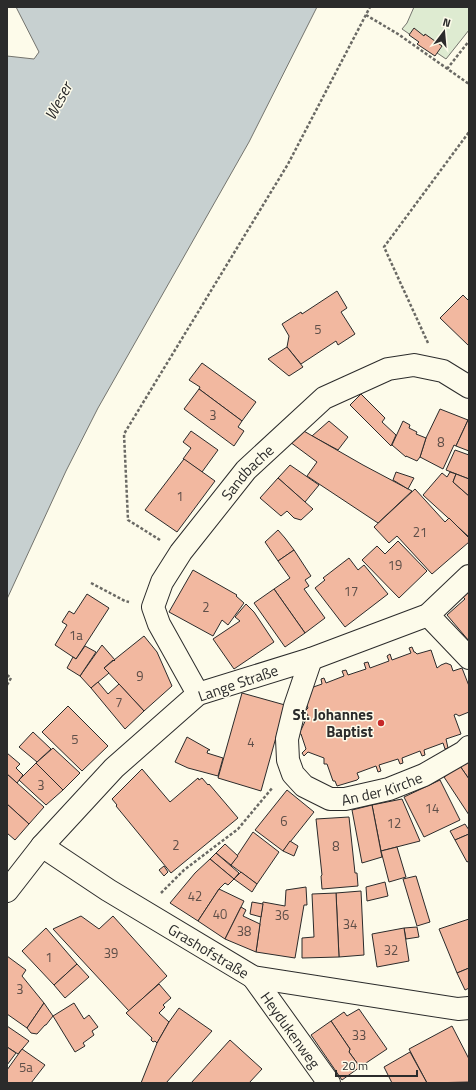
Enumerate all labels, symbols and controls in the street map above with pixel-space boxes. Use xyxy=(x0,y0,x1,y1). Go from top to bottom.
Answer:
north arrow xyxy=(424,12,464,52)
text: N xyxy=(441,14,453,31)
water label: Weser xyxy=(38,76,79,124)
house number: 5 xyxy=(314,319,322,339)
house number: 3 xyxy=(209,405,217,425)
house number: 8 xyxy=(437,432,445,452)
street label: Sandbache xyxy=(215,439,279,505)
house number: 1 xyxy=(176,486,184,506)
house number: 21 xyxy=(413,522,427,542)
house number: 19 xyxy=(388,555,402,575)
house number: 17 xyxy=(344,581,358,601)
house number: 2 xyxy=(202,597,210,617)
house number: 1a xyxy=(69,625,83,645)
street label: Lange Straße xyxy=(195,659,281,707)
house number: 9 xyxy=(136,666,144,686)
house number: 7 xyxy=(115,692,123,712)
place label: St. Johannes Baptist xyxy=(293,703,374,743)
marker: St. Johannes Baptist xyxy=(376,718,386,728)
house number: 5 xyxy=(71,729,79,749)
house number: 4 xyxy=(247,732,255,752)
street label: An der Kirche xyxy=(339,765,426,811)
house number: 3 xyxy=(37,775,45,795)
house number: 14 xyxy=(425,798,439,818)
house number: 6 xyxy=(280,811,288,831)
house number: 12 xyxy=(387,813,401,833)
house number: 2 xyxy=(172,835,180,855)
house number: 8 xyxy=(332,836,340,856)
house number: 42 xyxy=(188,886,202,906)
house number: 40 xyxy=(213,904,227,924)
house number: 36 xyxy=(275,905,289,925)
house number: 34 xyxy=(343,914,357,934)
street label: Grashofstraße xyxy=(164,917,254,984)
house number: 38 xyxy=(237,921,251,941)
house number: 32 xyxy=(384,940,398,960)
house number: 39 xyxy=(104,943,118,963)
house number: 1 xyxy=(45,947,53,967)
house number: 3 xyxy=(16,979,24,999)
street label: Heydukenweg xyxy=(255,987,327,1073)
house number: 33 xyxy=(352,1025,366,1045)
scale bar xyxy=(336,1052,417,1078)
text: 20 m xyxy=(342,1056,368,1075)
house number: 5a xyxy=(19,1057,33,1077)

